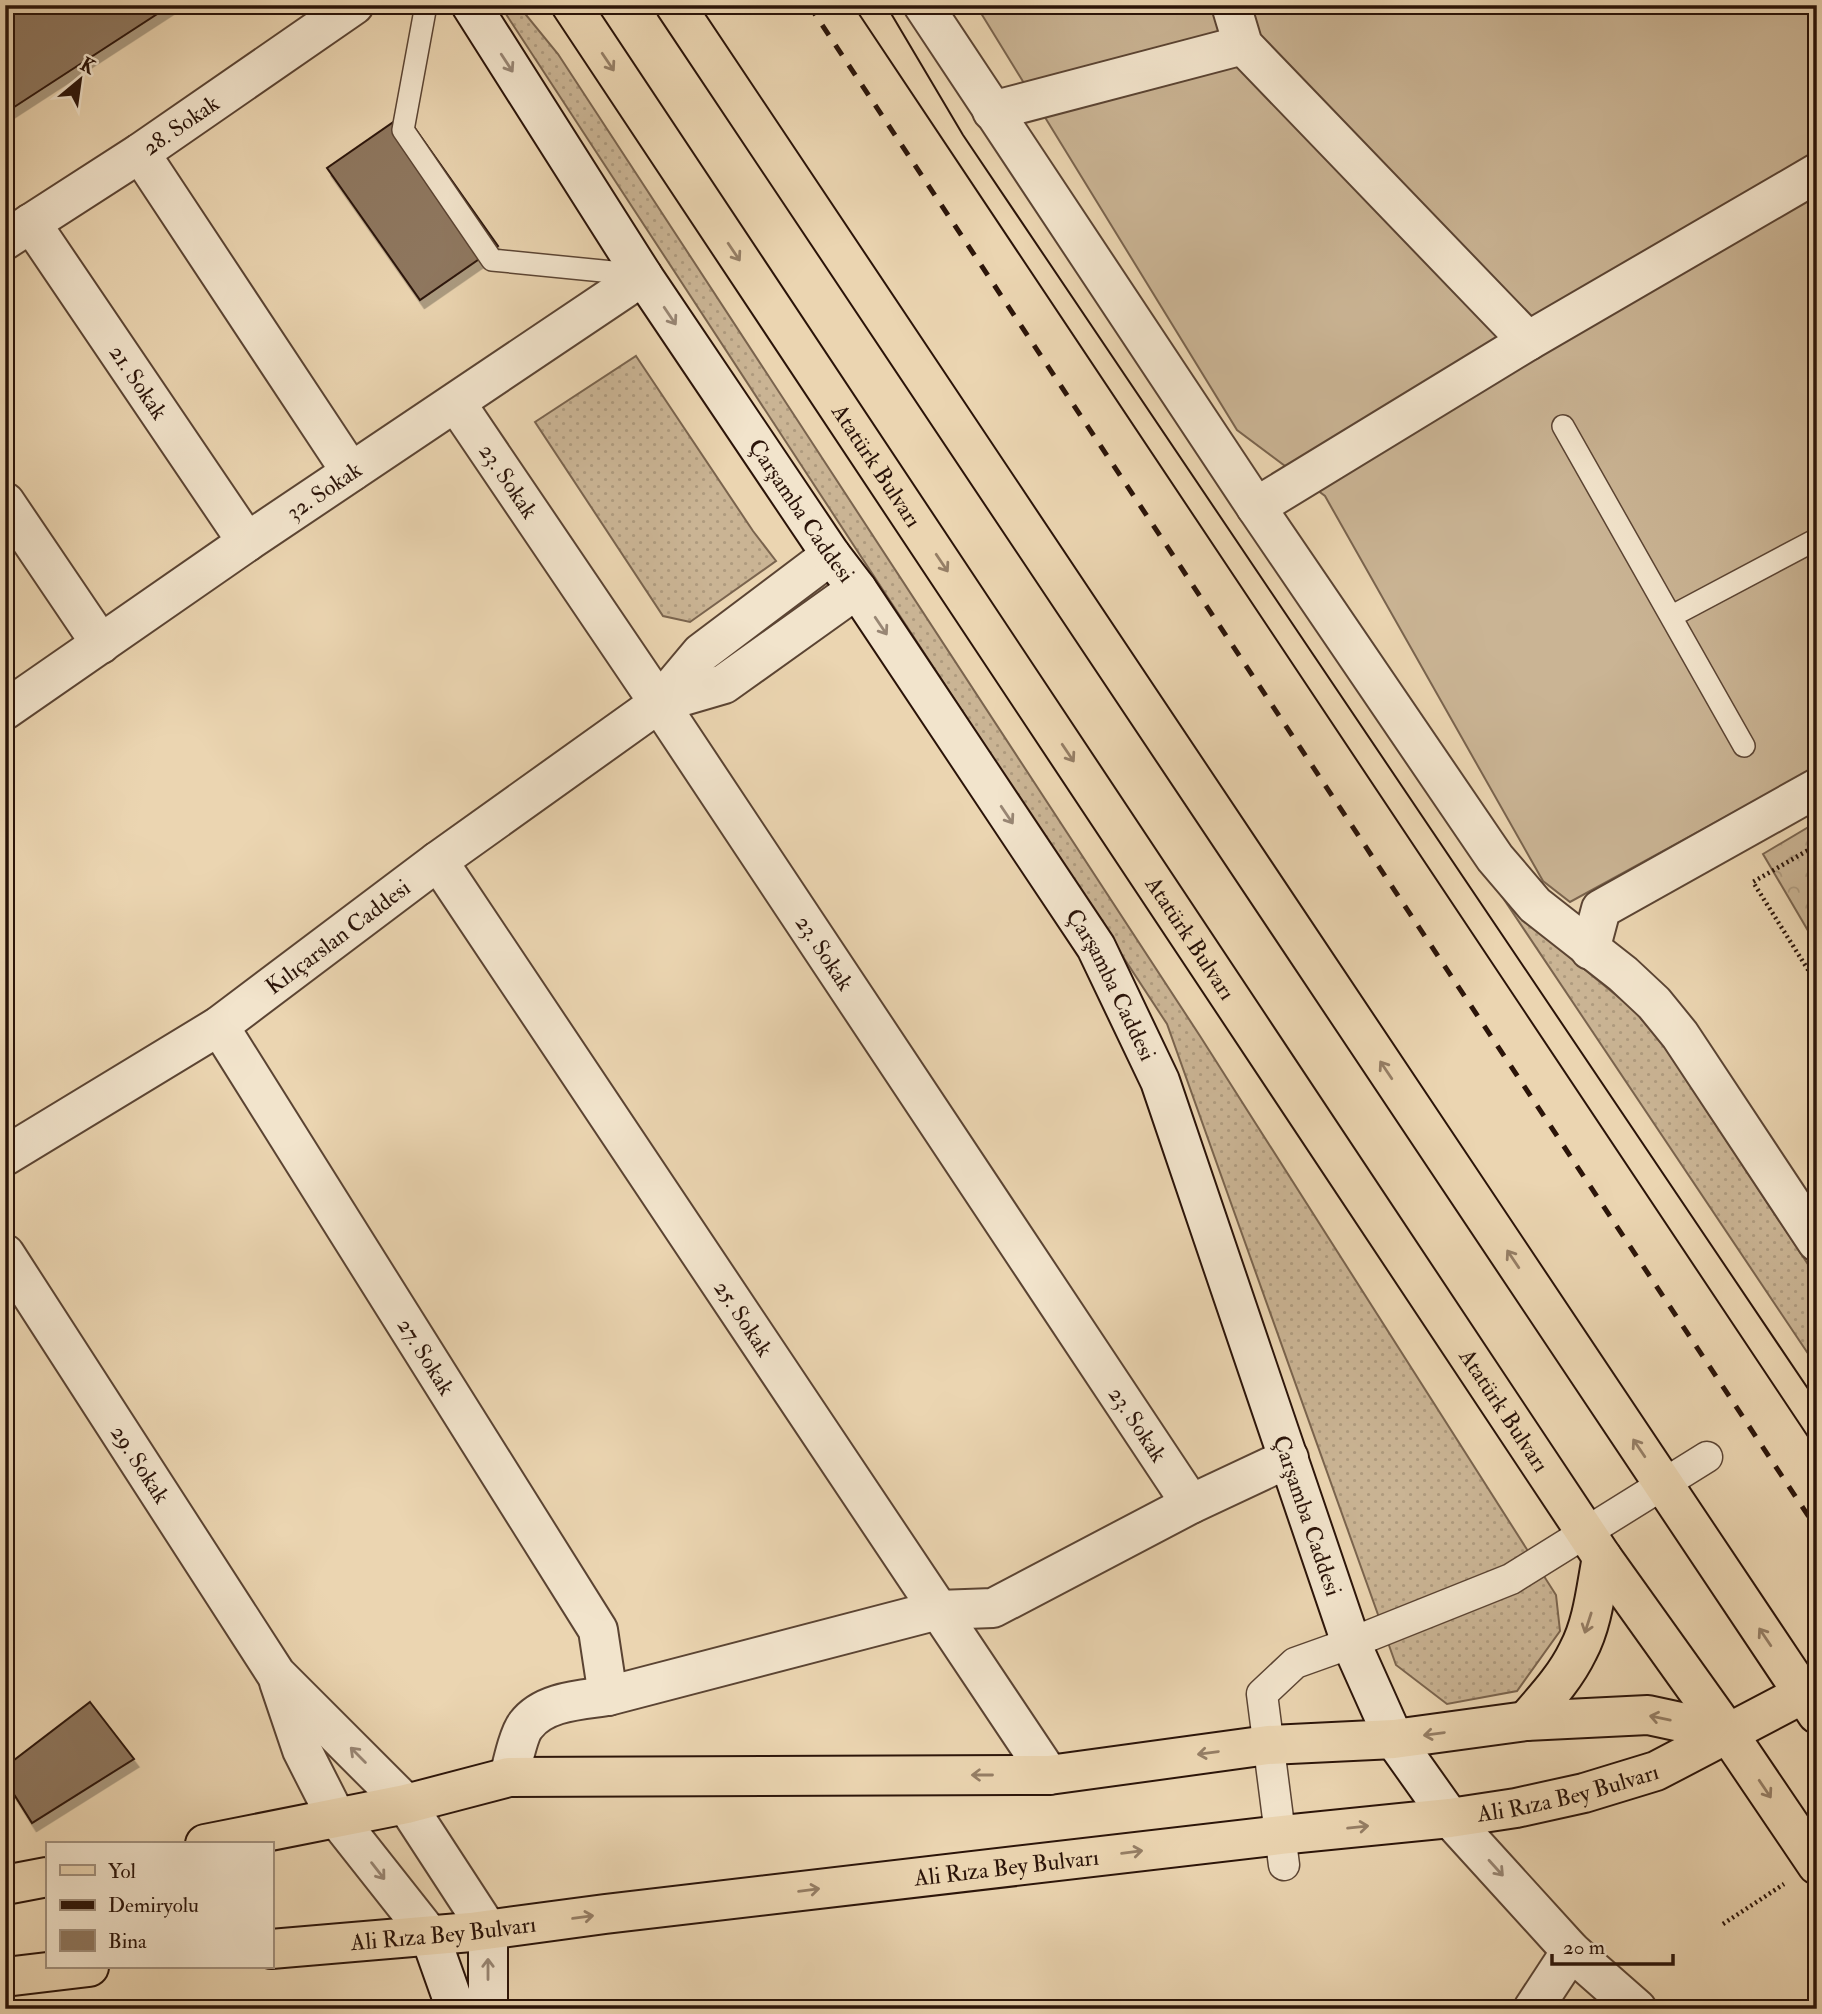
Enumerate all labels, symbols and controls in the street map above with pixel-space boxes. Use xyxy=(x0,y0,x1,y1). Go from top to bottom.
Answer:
north arrow xyxy=(46,46,116,116)
text: K xyxy=(76,52,100,80)
one-way arrow xyxy=(501,52,515,72)
one-way arrow xyxy=(601,52,616,71)
street label: 28. Sokak xyxy=(137,89,225,162)
one-way arrow xyxy=(728,241,742,261)
one-way arrow xyxy=(663,306,677,325)
street label: 21. Sokak xyxy=(103,339,174,425)
street label: Atatürk Bulvarı xyxy=(825,398,928,533)
street label: Çarşamba Caddesi xyxy=(742,433,861,588)
street label: 23. Sokak xyxy=(472,438,544,524)
street label: 32. Sokak xyxy=(281,455,367,527)
one-way arrow xyxy=(935,553,949,573)
one-way arrow xyxy=(874,615,888,635)
one-way arrow xyxy=(1061,743,1075,762)
one-way arrow xyxy=(1000,804,1014,824)
street label: Atatürk Bulvarı xyxy=(1138,870,1242,1005)
street label: Kılıçarslan Caddesi xyxy=(260,873,416,1001)
street label: Çarşamba Caddesi xyxy=(1059,903,1162,1066)
street label: 23. Sokak xyxy=(789,910,860,996)
one-way arrow xyxy=(1379,1060,1393,1080)
one-way arrow xyxy=(1506,1250,1520,1269)
street label: 25. Sokak xyxy=(707,1275,779,1362)
street label: 27. Sokak xyxy=(391,1312,461,1401)
street label: Atatürk Bulvarı xyxy=(1452,1342,1555,1478)
street label: 23. Sokak xyxy=(1102,1381,1173,1468)
street label: 29. Sokak xyxy=(104,1420,176,1509)
street label: Çarşamba Caddesi xyxy=(1266,1431,1348,1600)
one-way arrow xyxy=(1632,1439,1646,1458)
one-way arrow xyxy=(1581,1612,1593,1634)
one-way arrow xyxy=(1758,1628,1773,1647)
one-way arrow xyxy=(1649,1710,1672,1724)
one-way arrow xyxy=(1423,1727,1446,1740)
one-way arrow xyxy=(349,1747,366,1764)
one-way arrow xyxy=(1197,1747,1220,1760)
street label: Ali Rıza Bey Bulvarı xyxy=(1474,1757,1662,1829)
one-way arrow xyxy=(970,1768,993,1782)
one-way arrow xyxy=(1758,1779,1773,1798)
one-way arrow xyxy=(1346,1820,1369,1833)
legend xyxy=(46,1842,273,1968)
street label: Ali Rıza Bey Bulvarı xyxy=(911,1842,1100,1893)
one-way arrow xyxy=(1120,1846,1143,1859)
text: Yol xyxy=(108,1858,136,1885)
one-way arrow xyxy=(1488,1859,1504,1877)
one-way arrow xyxy=(371,1861,386,1879)
one-way arrow xyxy=(797,1884,820,1897)
text: Demiryolu xyxy=(108,1892,199,1919)
street label: Ali Rıza Bey Bulvarı xyxy=(349,1909,538,1957)
one-way arrow xyxy=(571,1911,594,1924)
scale bar xyxy=(1552,1923,1673,1967)
text: Bina xyxy=(108,1928,147,1955)
text: 20 m xyxy=(1563,1934,1605,1961)
one-way arrow xyxy=(481,1958,495,1981)

